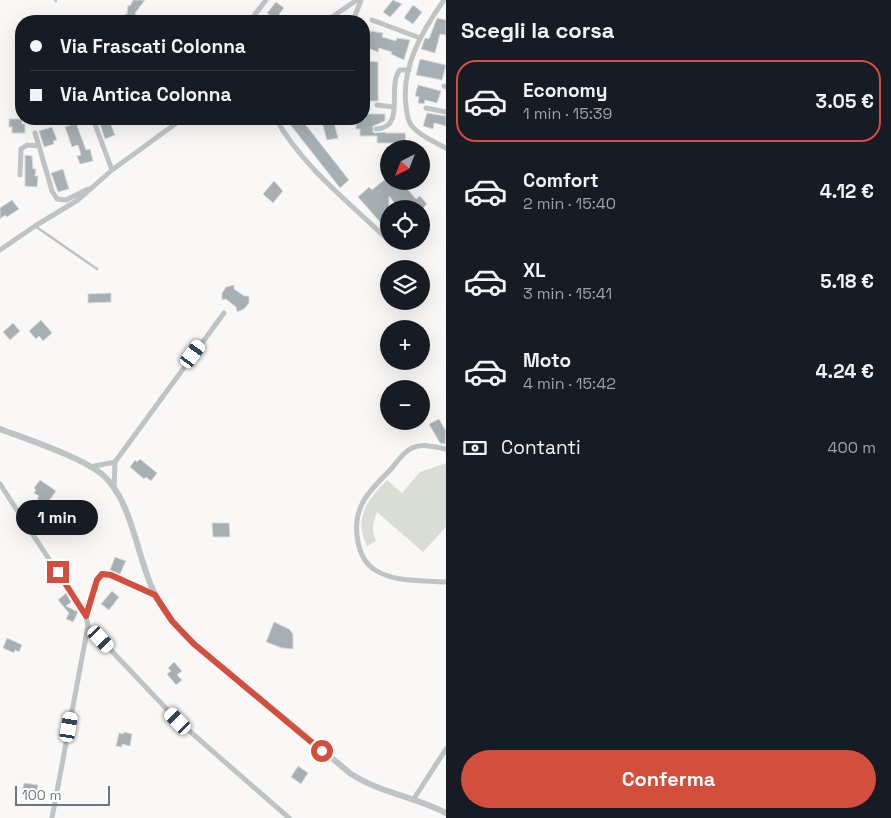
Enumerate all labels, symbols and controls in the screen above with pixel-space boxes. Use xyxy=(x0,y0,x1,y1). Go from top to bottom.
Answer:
text: Scegli la corsa xyxy=(461,16,614,44)
text: Via Frascati Colonna xyxy=(60,34,246,59)
text: Economy xyxy=(523,78,607,103)
icon: car xyxy=(463,79,508,124)
text: Via Antica Colonna xyxy=(60,82,231,107)
text: 3.05 € xyxy=(816,89,874,114)
text: 1 min · 15:39 xyxy=(523,103,612,124)
north arrow xyxy=(380,140,430,190)
map controls xyxy=(380,140,430,430)
text: Comfort xyxy=(523,168,599,193)
icon: car xyxy=(463,169,508,214)
text: 4.12 € xyxy=(820,179,874,204)
text: 2 min · 15:40 xyxy=(523,193,616,214)
button: locate xyxy=(380,200,430,250)
text: XL xyxy=(523,258,546,283)
icon: car xyxy=(463,259,508,304)
button: layers xyxy=(380,260,430,310)
text: 5.18 € xyxy=(820,269,874,294)
text: 3 min · 15:41 xyxy=(523,283,612,304)
button: + xyxy=(380,320,430,370)
car xyxy=(178,337,207,371)
text: Moto xyxy=(523,348,571,373)
icon: car xyxy=(463,349,508,394)
text: 4.24 € xyxy=(815,359,874,384)
text: 4 min · 15:42 xyxy=(523,373,616,394)
button: − xyxy=(380,380,430,430)
icon: cash xyxy=(461,434,489,462)
text: Contanti xyxy=(501,435,581,460)
text: 400 m xyxy=(828,437,876,458)
callout: 1 min xyxy=(17,500,99,534)
text: 1 min xyxy=(37,507,77,528)
route end xyxy=(47,561,69,583)
car xyxy=(85,623,116,655)
car xyxy=(162,705,193,737)
car xyxy=(59,711,78,743)
route start xyxy=(311,740,333,762)
button: Conferma xyxy=(461,750,876,808)
scale bar xyxy=(15,783,110,806)
text: 100 m xyxy=(22,786,61,804)

